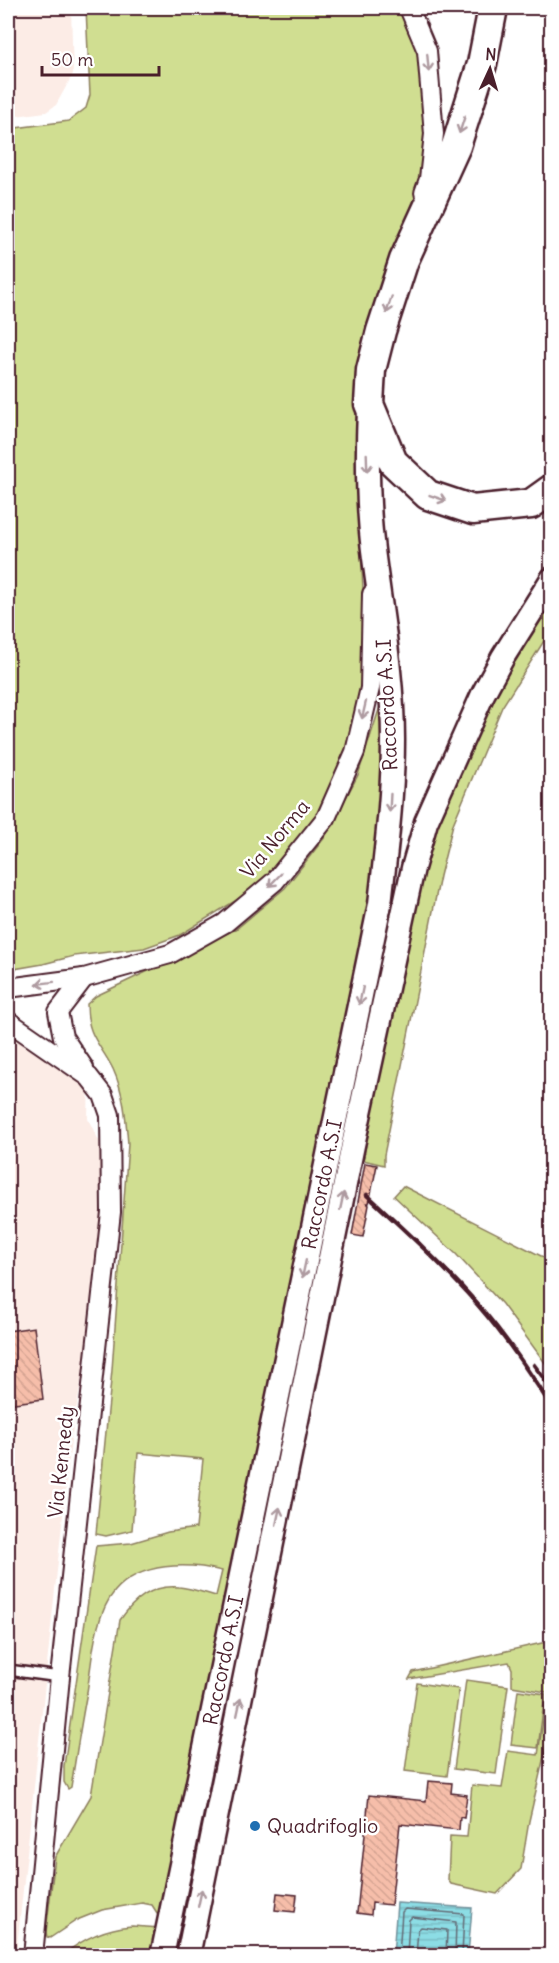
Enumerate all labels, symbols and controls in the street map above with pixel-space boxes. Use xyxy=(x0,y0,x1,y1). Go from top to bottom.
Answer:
scale bar xyxy=(42,39,159,77)
north arrow xyxy=(460,39,520,99)
text: N xyxy=(485,44,497,64)
text: 50 m xyxy=(51,48,93,71)
one-way arrow xyxy=(423,52,434,72)
one-way arrow xyxy=(456,115,467,134)
one-way arrow xyxy=(383,295,394,314)
one-way arrow xyxy=(362,452,373,472)
one-way arrow xyxy=(428,494,447,505)
street label: Raccordo A.S.I xyxy=(371,639,402,772)
one-way arrow xyxy=(358,701,370,720)
one-way arrow xyxy=(384,793,395,813)
street label: Via Norma xyxy=(234,794,315,883)
one-way arrow xyxy=(268,872,282,887)
one-way arrow xyxy=(35,977,55,988)
one-way arrow xyxy=(355,986,366,1005)
street label: Raccordo A.S.I xyxy=(296,1117,347,1251)
one-way arrow xyxy=(336,1192,348,1211)
one-way arrow xyxy=(298,1259,309,1278)
street label: Via Kennedy xyxy=(42,1405,79,1519)
one-way arrow xyxy=(272,1507,284,1526)
street label: Raccordo A.S.I xyxy=(197,1593,248,1727)
one-way arrow xyxy=(234,1698,245,1717)
place label: Quadrifoglio xyxy=(267,1813,378,1838)
marker: Quadrifoglio xyxy=(248,1819,262,1833)
one-way arrow xyxy=(195,1889,206,1908)

